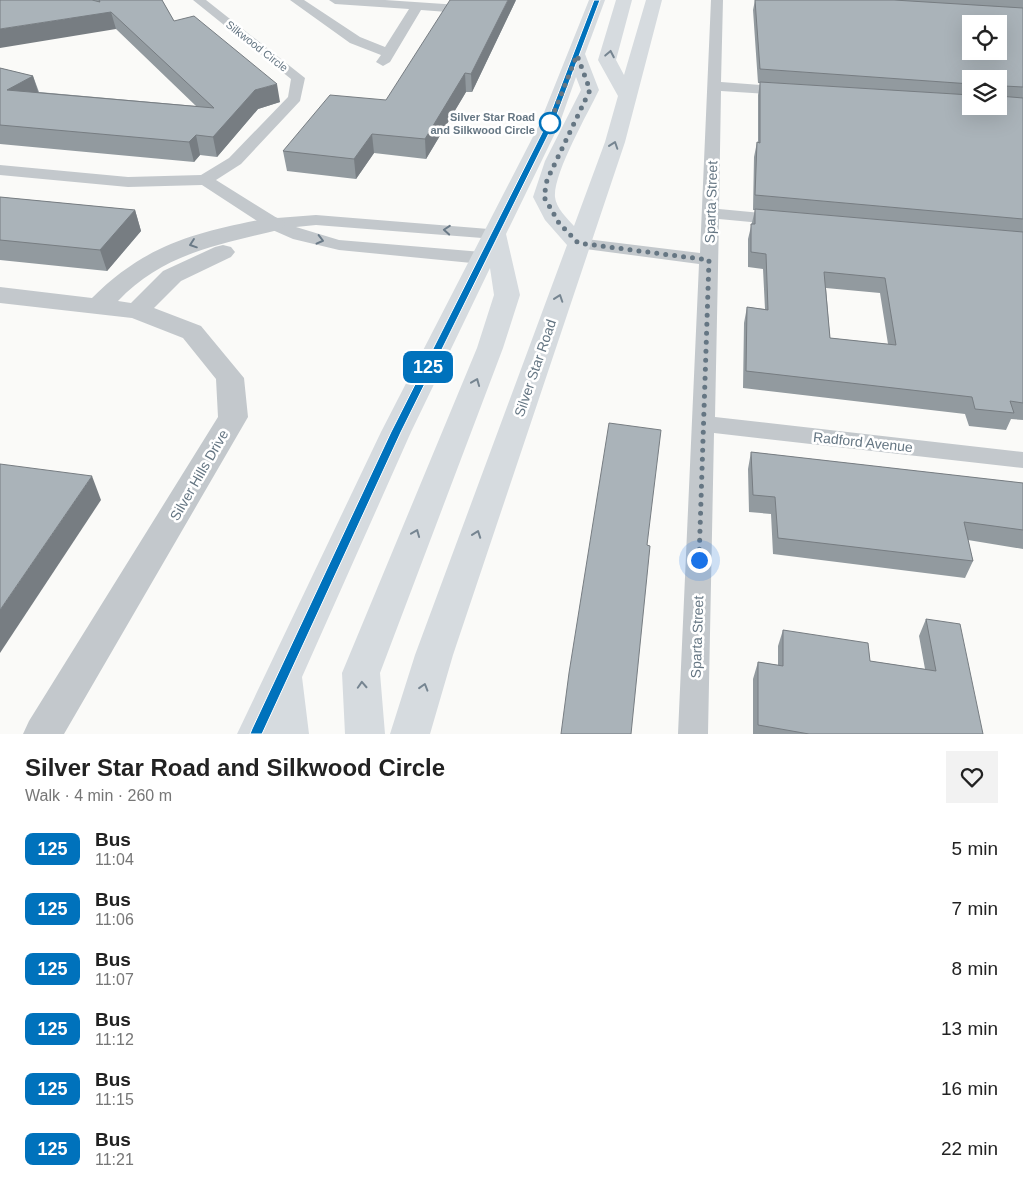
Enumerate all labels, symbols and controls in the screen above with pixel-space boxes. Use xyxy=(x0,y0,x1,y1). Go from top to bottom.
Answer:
map controls xyxy=(962,15,1007,115)
button: locate xyxy=(962,15,1007,60)
street label: Silkwood Circle xyxy=(224,18,290,74)
one-way arrow xyxy=(604,50,614,58)
button: layers xyxy=(962,70,1007,115)
place label: Silver Star Road and Silkwood Circle xyxy=(430,111,535,136)
marker: Silver Star Road and Silkwood Circle xyxy=(539,112,561,134)
one-way arrow xyxy=(608,141,618,149)
street label: Sparta Street xyxy=(702,160,720,244)
one-way arrow xyxy=(443,224,451,235)
one-way arrow xyxy=(316,235,324,245)
one-way arrow xyxy=(189,238,198,248)
one-way arrow xyxy=(554,294,564,303)
street label: Silver Star Road xyxy=(511,317,559,419)
line badge: 125 xyxy=(399,351,457,383)
text: 125 xyxy=(413,357,443,377)
one-way arrow xyxy=(470,379,480,387)
street label: Silver Hills Drive xyxy=(167,427,232,523)
street label: Radford Avenue xyxy=(812,429,914,455)
one-way arrow xyxy=(411,530,421,538)
one-way arrow xyxy=(471,530,481,539)
your location xyxy=(687,548,712,573)
street label: Sparta Street xyxy=(688,595,706,679)
one-way arrow xyxy=(356,681,367,689)
one-way arrow xyxy=(418,684,428,692)
button: heart xyxy=(946,751,998,803)
text: Silver Star Road and Silkwood Circle xyxy=(25,754,445,781)
text: Walk · 4 min · 260 m xyxy=(25,787,172,804)
text: Bus xyxy=(95,829,131,850)
text: 5 min xyxy=(952,838,998,859)
text: 125 xyxy=(37,839,68,859)
text: 11:04 xyxy=(95,851,134,868)
text: Bus xyxy=(95,889,131,910)
text: 7 min xyxy=(952,898,998,919)
text: 125 xyxy=(37,899,68,919)
text: 11:06 xyxy=(95,911,134,928)
text: Bus xyxy=(95,949,131,970)
text: 8 min xyxy=(952,958,998,979)
text: 125 xyxy=(37,959,68,979)
text: 11:07 xyxy=(95,971,134,988)
text: Bus xyxy=(95,1009,131,1030)
text: 13 min xyxy=(941,1018,998,1039)
text: 125 xyxy=(37,1019,68,1039)
text: 11:12 xyxy=(95,1031,134,1048)
text: Bus xyxy=(95,1069,131,1090)
text: 16 min xyxy=(941,1078,998,1099)
text: 125 xyxy=(37,1079,68,1099)
text: 11:15 xyxy=(95,1091,134,1108)
text: Bus xyxy=(95,1129,131,1150)
text: 22 min xyxy=(941,1138,998,1159)
text: 125 xyxy=(37,1139,68,1159)
text: 11:21 xyxy=(95,1151,134,1168)

